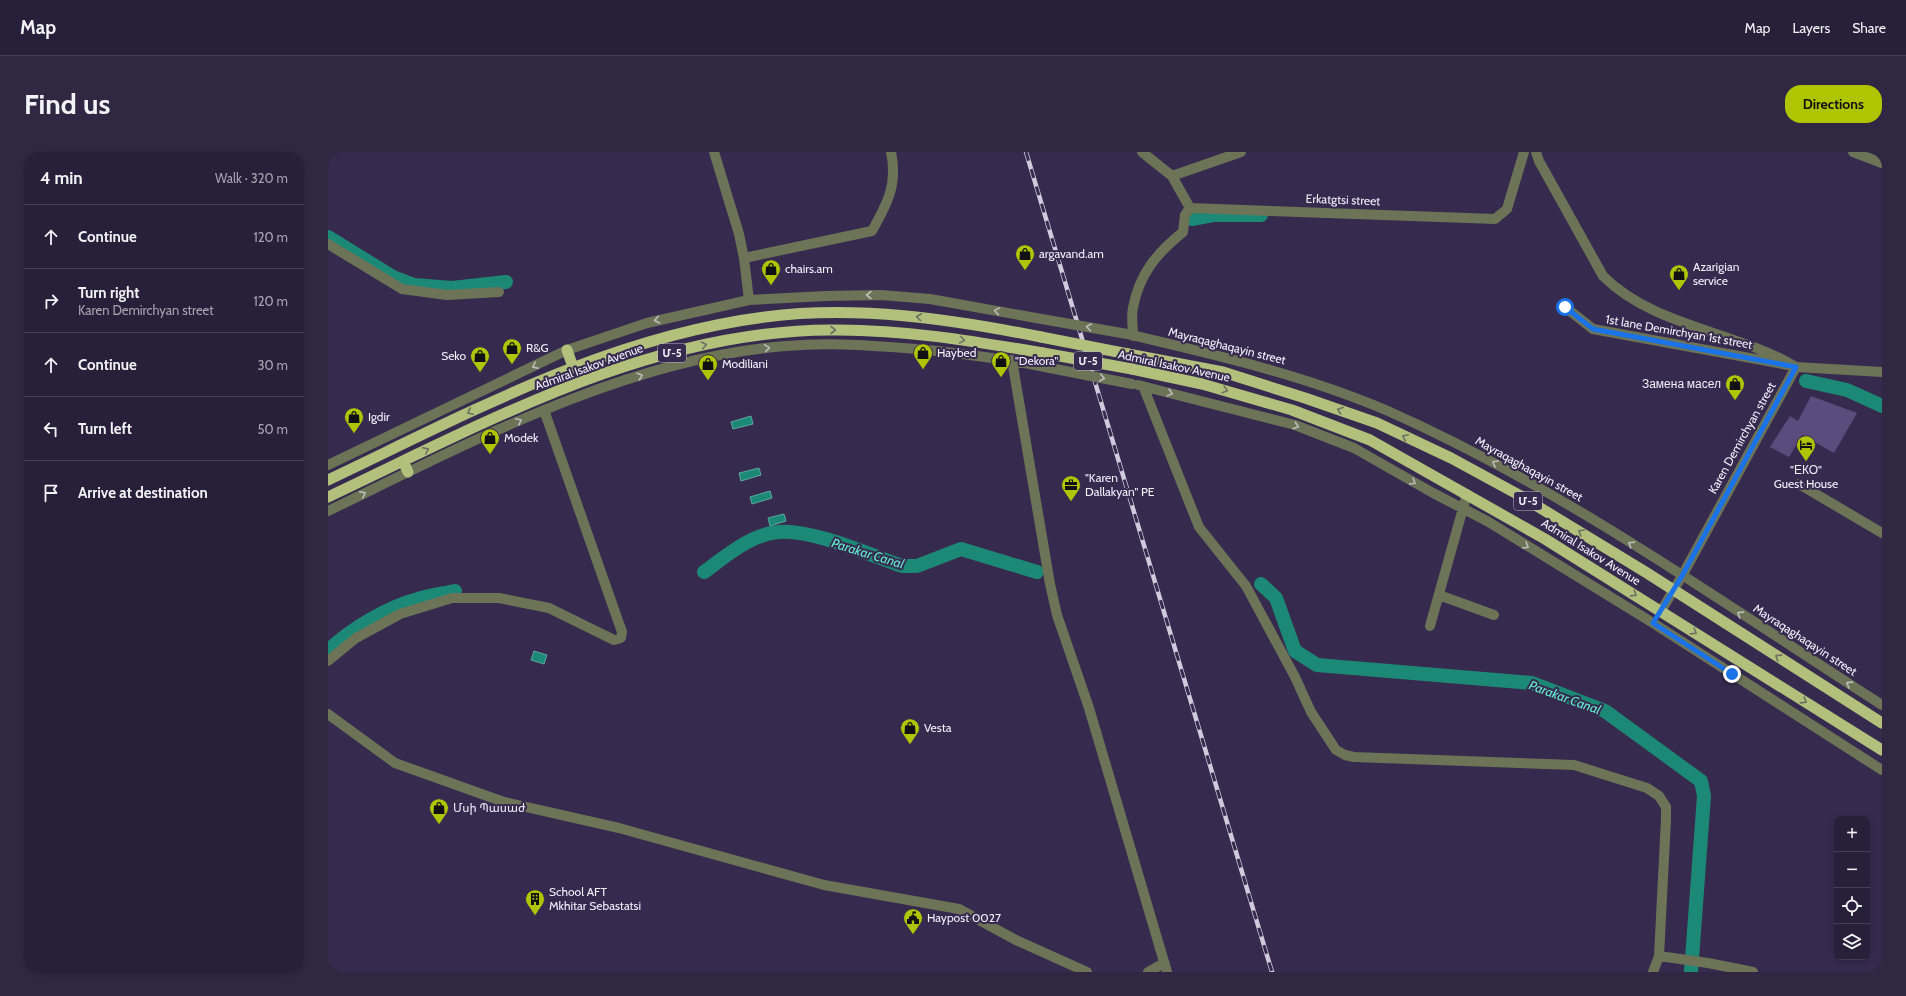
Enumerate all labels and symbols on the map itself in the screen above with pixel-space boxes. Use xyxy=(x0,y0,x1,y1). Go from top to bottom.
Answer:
street label: Erkatgtsi street xyxy=(1306,191,1381,208)
shop icon: argavand.am xyxy=(1014,243,1036,271)
place label: argavand.am xyxy=(1039,246,1104,261)
shop icon: chairs.am xyxy=(760,258,782,286)
place label: Azarigian service xyxy=(1693,259,1740,288)
place label: chairs.am xyxy=(785,261,833,276)
shop icon: Azarigian service xyxy=(1668,263,1690,291)
one-way arrow xyxy=(866,291,872,299)
route start xyxy=(1556,298,1574,316)
one-way arrow xyxy=(994,307,1000,316)
street label: 1st lane Demirchyan 1st street xyxy=(1605,311,1754,352)
one-way arrow xyxy=(916,313,922,322)
one-way arrow xyxy=(654,316,660,324)
one-way arrow xyxy=(1085,324,1092,332)
street label: Mayraqaghaqayin street xyxy=(1167,324,1287,367)
one-way arrow xyxy=(830,326,836,334)
one-way arrow xyxy=(959,335,966,344)
shop icon: R&G xyxy=(501,337,523,365)
place label: R&G xyxy=(526,340,549,355)
street label: Admiral Isakov Avenue xyxy=(533,340,645,393)
one-way arrow xyxy=(701,342,707,350)
shop icon: Haybed xyxy=(912,342,934,370)
road number: Մ-5 xyxy=(658,344,686,362)
one-way arrow xyxy=(764,344,770,353)
shop icon: Seko xyxy=(469,345,491,373)
place label: Haybed xyxy=(937,345,976,360)
street label: Admiral Isakov Avenue xyxy=(1117,346,1231,385)
place label: Seko xyxy=(441,348,466,363)
shop icon: "Dekora" xyxy=(990,350,1012,378)
road number: Մ-5 xyxy=(1074,352,1102,370)
shop icon: Modiliani xyxy=(697,353,719,381)
place label: "Dekora" xyxy=(1015,353,1059,368)
place label: Modiliani xyxy=(722,356,768,371)
one-way arrow xyxy=(532,361,540,368)
one-way arrow xyxy=(637,372,644,380)
one-way arrow xyxy=(1098,373,1105,382)
shop icon: Замена масел xyxy=(1724,373,1746,401)
place label: Замена масел xyxy=(1642,376,1721,391)
street label: Karen Demirchyan street xyxy=(1705,379,1778,496)
one-way arrow xyxy=(1221,385,1228,394)
one-way arrow xyxy=(1167,388,1174,397)
shop icon: Igdir xyxy=(343,406,365,434)
one-way arrow xyxy=(467,407,475,415)
one-way arrow xyxy=(1337,407,1344,415)
place label: Igdir xyxy=(368,409,390,424)
one-way arrow xyxy=(514,418,522,426)
one-way arrow xyxy=(1292,421,1299,430)
shop icon: Modek xyxy=(479,427,501,455)
place label: Modek xyxy=(504,430,539,445)
street label: Mayraqaghaqayin street xyxy=(1473,433,1586,504)
one-way arrow xyxy=(1402,434,1410,442)
hotel icon: "ЕКО" Guest House xyxy=(1795,434,1817,462)
one-way arrow xyxy=(422,447,430,455)
one-way arrow xyxy=(1492,460,1499,468)
place label: "ЕКО" Guest House xyxy=(1774,462,1838,491)
place label: "Karen Dallakyan" PE xyxy=(1085,470,1155,499)
office icon: "Karen Dallakyan" PE xyxy=(1060,474,1082,502)
one-way arrow xyxy=(1409,477,1416,484)
one-way arrow xyxy=(359,491,366,499)
road number: Մ-5 xyxy=(1514,492,1542,510)
street label: Admiral Isakov Avenue xyxy=(1539,515,1644,588)
one-way arrow xyxy=(1578,530,1585,537)
water label: Parakar Canal xyxy=(830,534,906,572)
one-way arrow xyxy=(1522,541,1529,548)
one-way arrow xyxy=(1628,541,1635,548)
one-way arrow xyxy=(1630,589,1637,597)
street label: Mayraqaghaqayin street xyxy=(1751,600,1860,679)
one-way arrow xyxy=(1737,611,1744,619)
one-way arrow xyxy=(1690,627,1697,634)
one-way arrow xyxy=(1776,655,1783,662)
route end xyxy=(1723,665,1741,683)
water label: Parakar Canal xyxy=(1527,677,1603,717)
one-way arrow xyxy=(1846,682,1853,689)
one-way arrow xyxy=(1800,696,1807,704)
shop icon: Vesta xyxy=(899,717,921,745)
place label: Vesta xyxy=(924,720,952,735)
shop icon: Մսի Պասաժ xyxy=(428,797,450,825)
place label: Մսի Պասաժ xyxy=(453,800,526,815)
place label: School AFT Mkhitar Sebastatsi xyxy=(549,884,641,913)
building icon: School AFT Mkhitar Sebastatsi xyxy=(524,888,546,916)
public building icon: Haypost 0027 xyxy=(902,907,924,935)
place label: Haypost 0027 xyxy=(927,910,1001,925)

